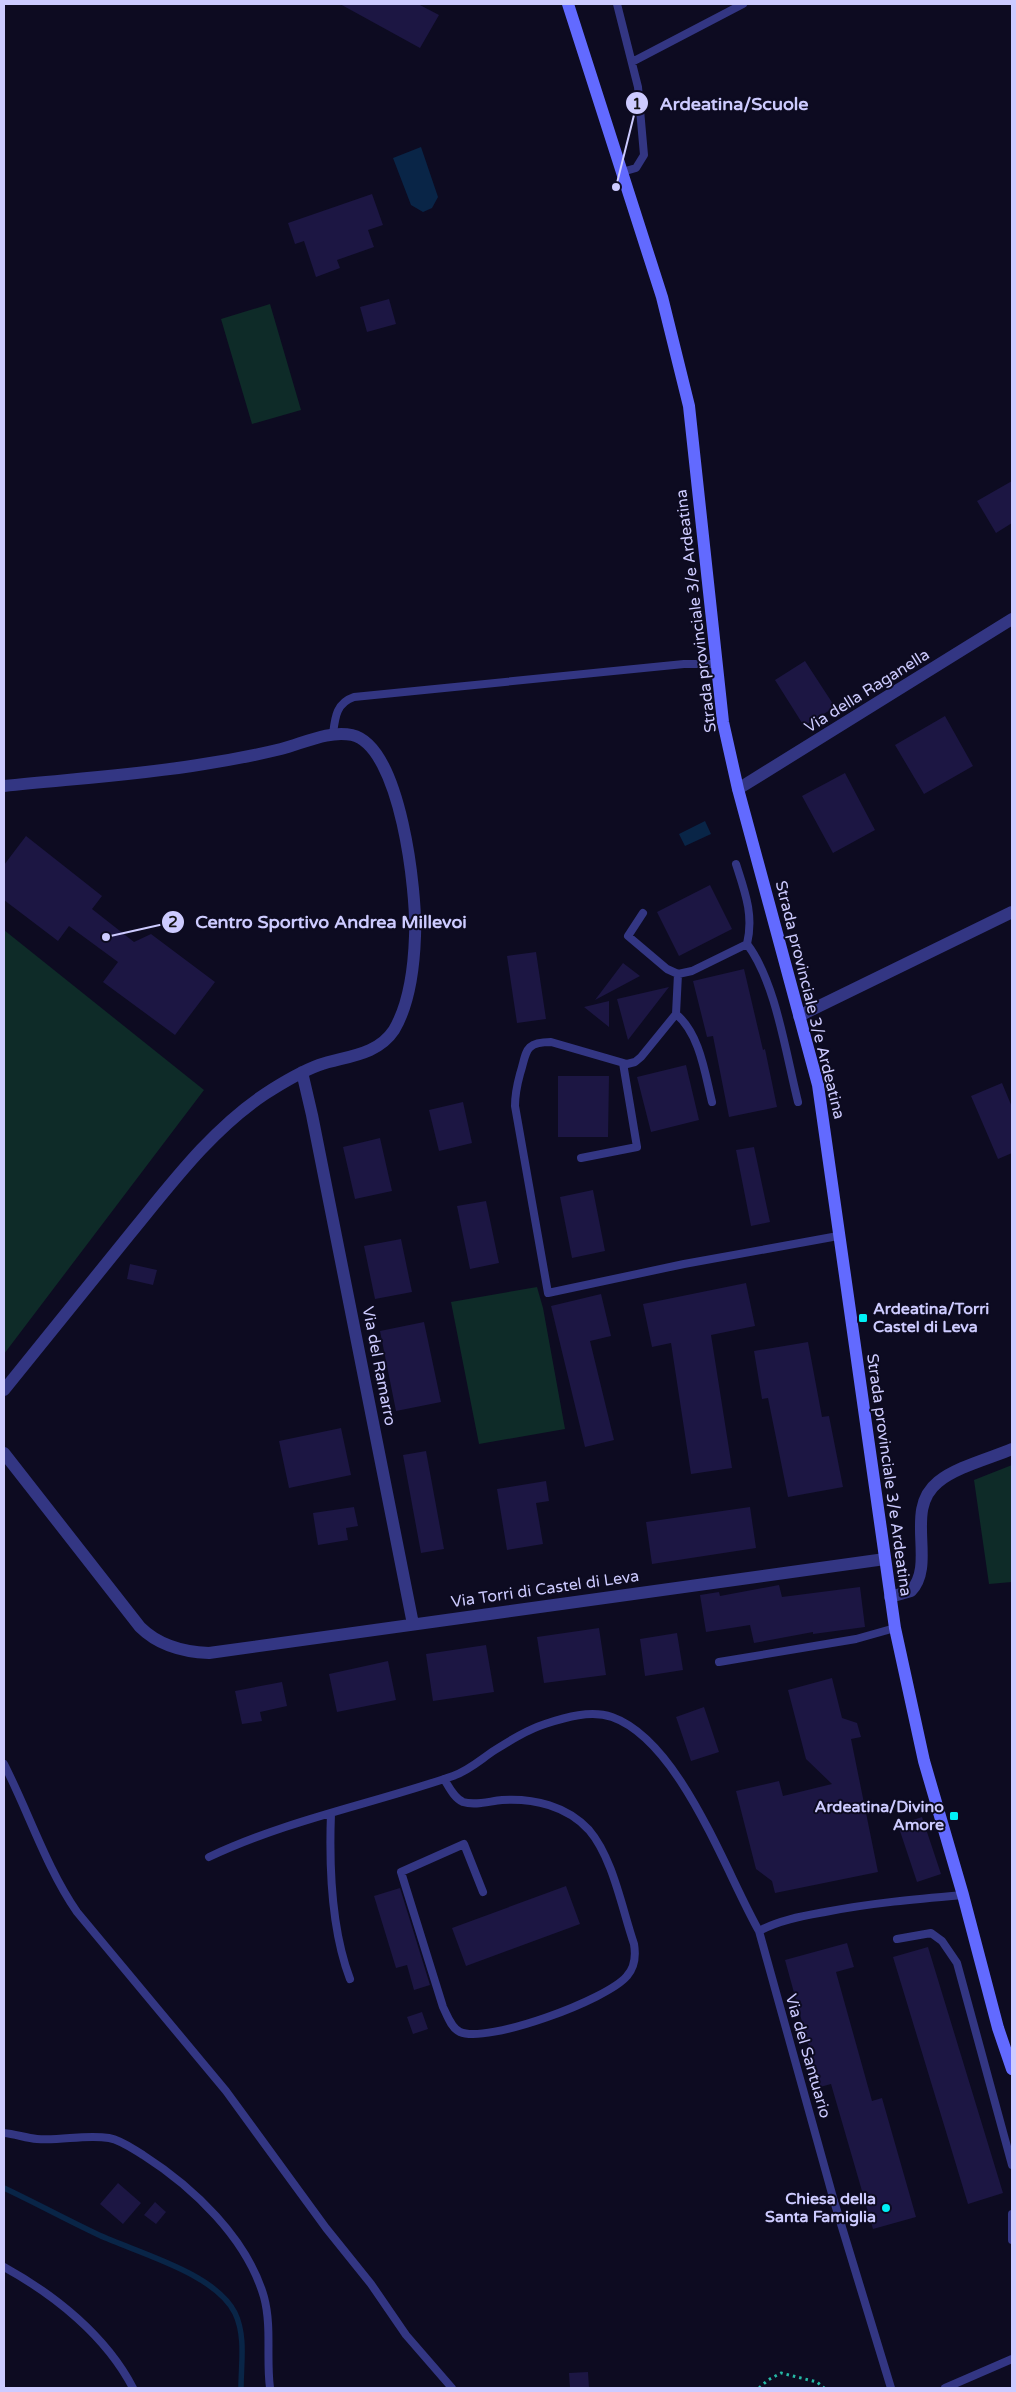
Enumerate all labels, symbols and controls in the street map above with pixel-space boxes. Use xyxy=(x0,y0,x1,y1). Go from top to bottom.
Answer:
callout: Ardeatina/Scuole xyxy=(625,87,819,120)
text: Ardeatina/Scuole xyxy=(659,93,809,115)
text: 1 xyxy=(632,95,642,113)
street label: Strada provinciale 3/e Ardeatina xyxy=(671,488,721,734)
street label: Via della Raganella xyxy=(801,644,933,738)
street label: Strada provinciale 3/e Ardeatina xyxy=(771,879,849,1121)
callout: Centro Sportivo Andrea Millevoi xyxy=(160,905,477,938)
text: Centro Sportivo Andrea Millevoi xyxy=(195,911,467,933)
text: 2 xyxy=(168,913,178,931)
place label: Ardeatina/Torri Castel di Leva xyxy=(873,1299,989,1337)
street label: Via del Ramarro xyxy=(358,1305,400,1427)
marker: Ardeatina/Torri Castel di Leva xyxy=(857,1312,869,1324)
street label: Strada provinciale 3/e Ardeatina xyxy=(862,1352,916,1598)
street label: Via Torri di Castel di Leva xyxy=(450,1566,640,1612)
place label: Ardeatina/Divino Amore xyxy=(815,1797,944,1835)
marker: Ardeatina/Divino Amore xyxy=(948,1810,960,1822)
street label: Via del Santuario xyxy=(781,1991,835,2121)
place label: Chiesa della Santa Famiglia xyxy=(765,2189,876,2227)
marker: Chiesa della Santa Famiglia xyxy=(880,2202,892,2214)

